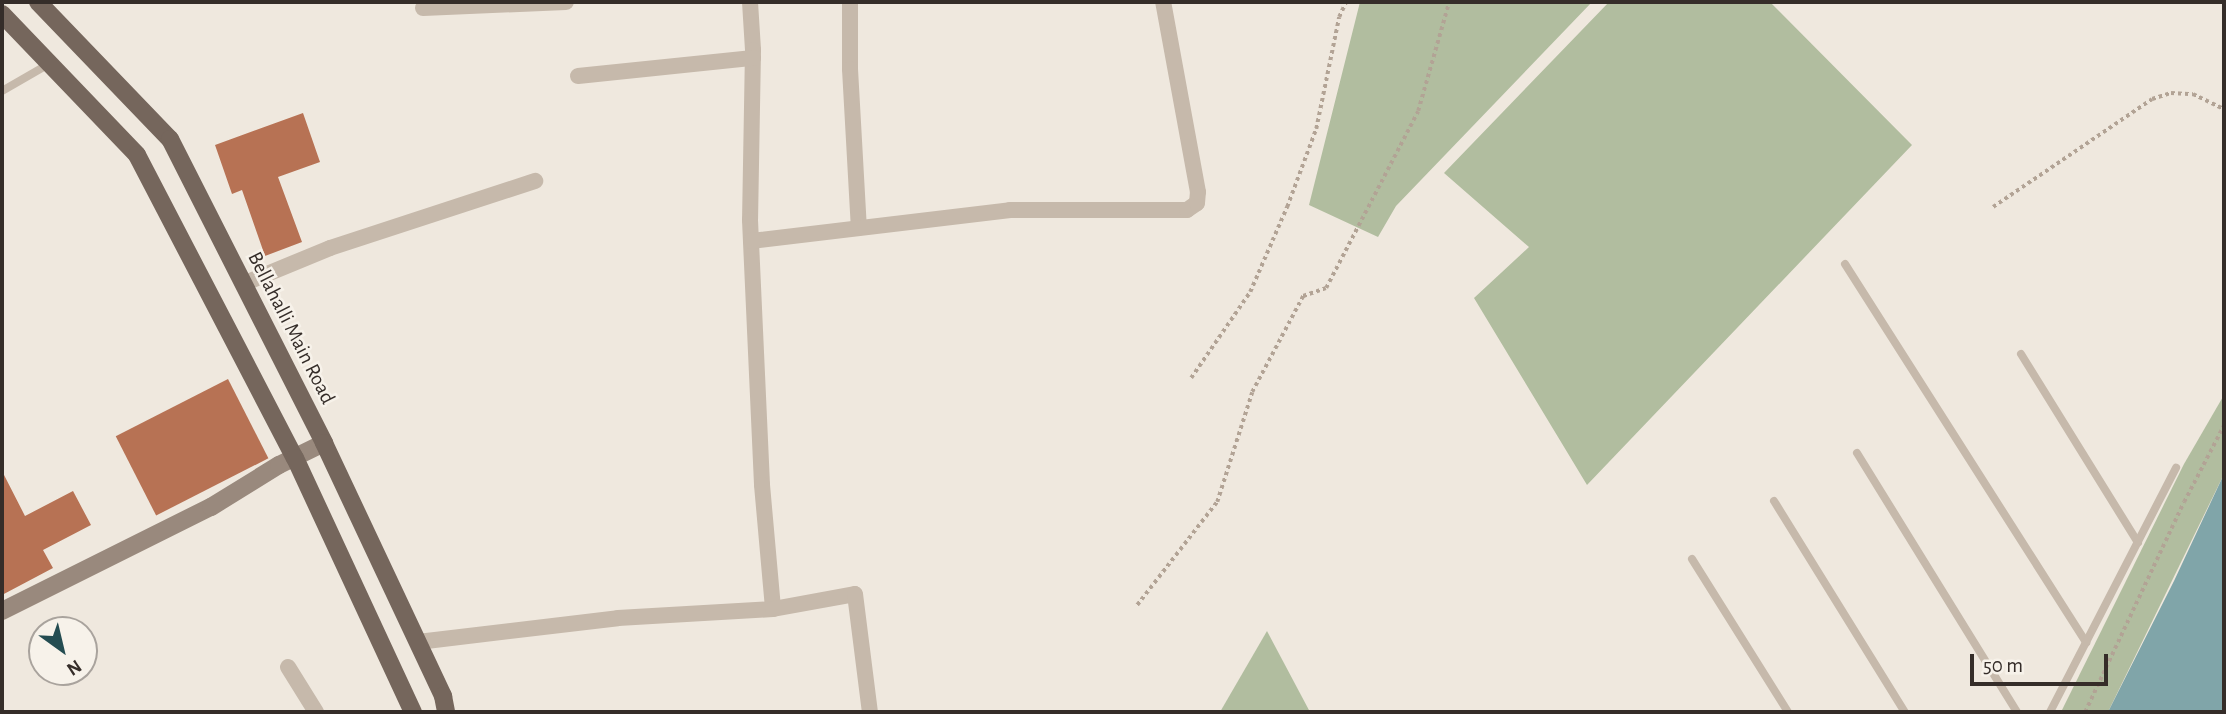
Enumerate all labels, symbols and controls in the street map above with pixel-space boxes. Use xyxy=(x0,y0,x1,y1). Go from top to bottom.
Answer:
street label: Bellahalli Main Road xyxy=(242,248,340,408)
north arrow xyxy=(28,616,98,686)
scale bar xyxy=(1974,640,2112,684)
text: 50 m xyxy=(1983,655,2023,676)
text: N xyxy=(63,656,85,679)

